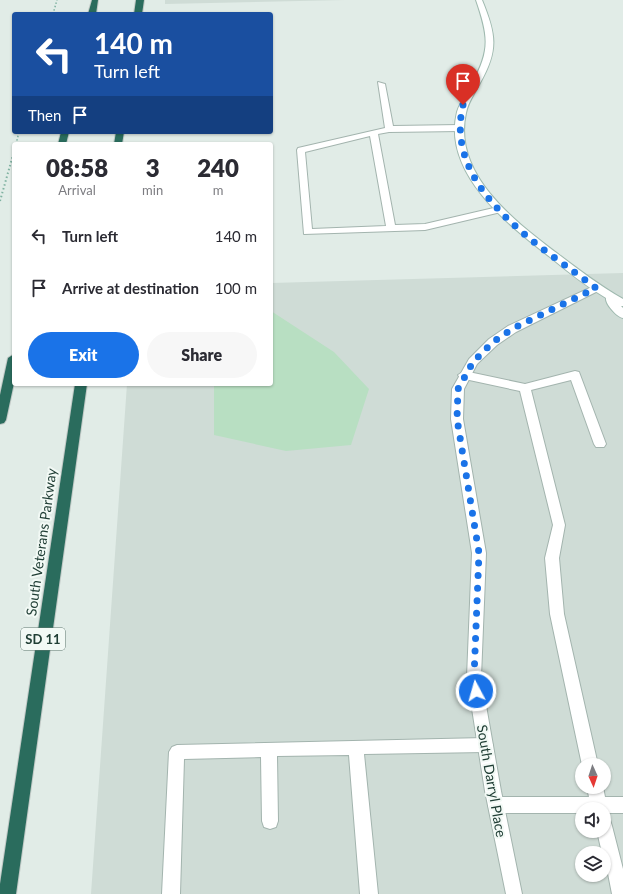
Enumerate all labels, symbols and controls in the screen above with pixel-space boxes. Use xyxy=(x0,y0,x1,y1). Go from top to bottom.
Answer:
text: 140 m xyxy=(94,26,173,60)
icon: left xyxy=(28,28,80,80)
text: Turn left xyxy=(94,60,160,82)
pin xyxy=(446,64,480,105)
icon: arrive xyxy=(452,70,474,92)
icon: arrive xyxy=(69,104,91,126)
text: Then xyxy=(28,106,61,124)
text: 08:58 xyxy=(46,153,108,182)
text: 3 xyxy=(146,153,160,182)
text: 240 xyxy=(197,153,239,182)
text: Arrival xyxy=(58,182,96,198)
text: min xyxy=(142,182,163,198)
text: m xyxy=(213,182,223,198)
icon: left xyxy=(28,225,50,247)
text: Turn left xyxy=(62,227,118,245)
text: 140 m xyxy=(215,227,257,245)
icon: arrive xyxy=(28,277,50,299)
text: Arrive at destination xyxy=(62,279,199,297)
text: 100 m xyxy=(215,279,257,297)
button: Exit xyxy=(28,332,139,378)
button: Share xyxy=(147,332,257,378)
street label: South Veterans Parkway xyxy=(22,466,60,617)
road number: SD 11 xyxy=(21,628,65,650)
position arrow xyxy=(455,670,497,712)
street label: South Darryl Place xyxy=(474,723,510,839)
north arrow xyxy=(575,758,611,794)
map controls xyxy=(575,758,611,882)
button: sound xyxy=(575,802,611,838)
button: layers xyxy=(575,846,611,882)

